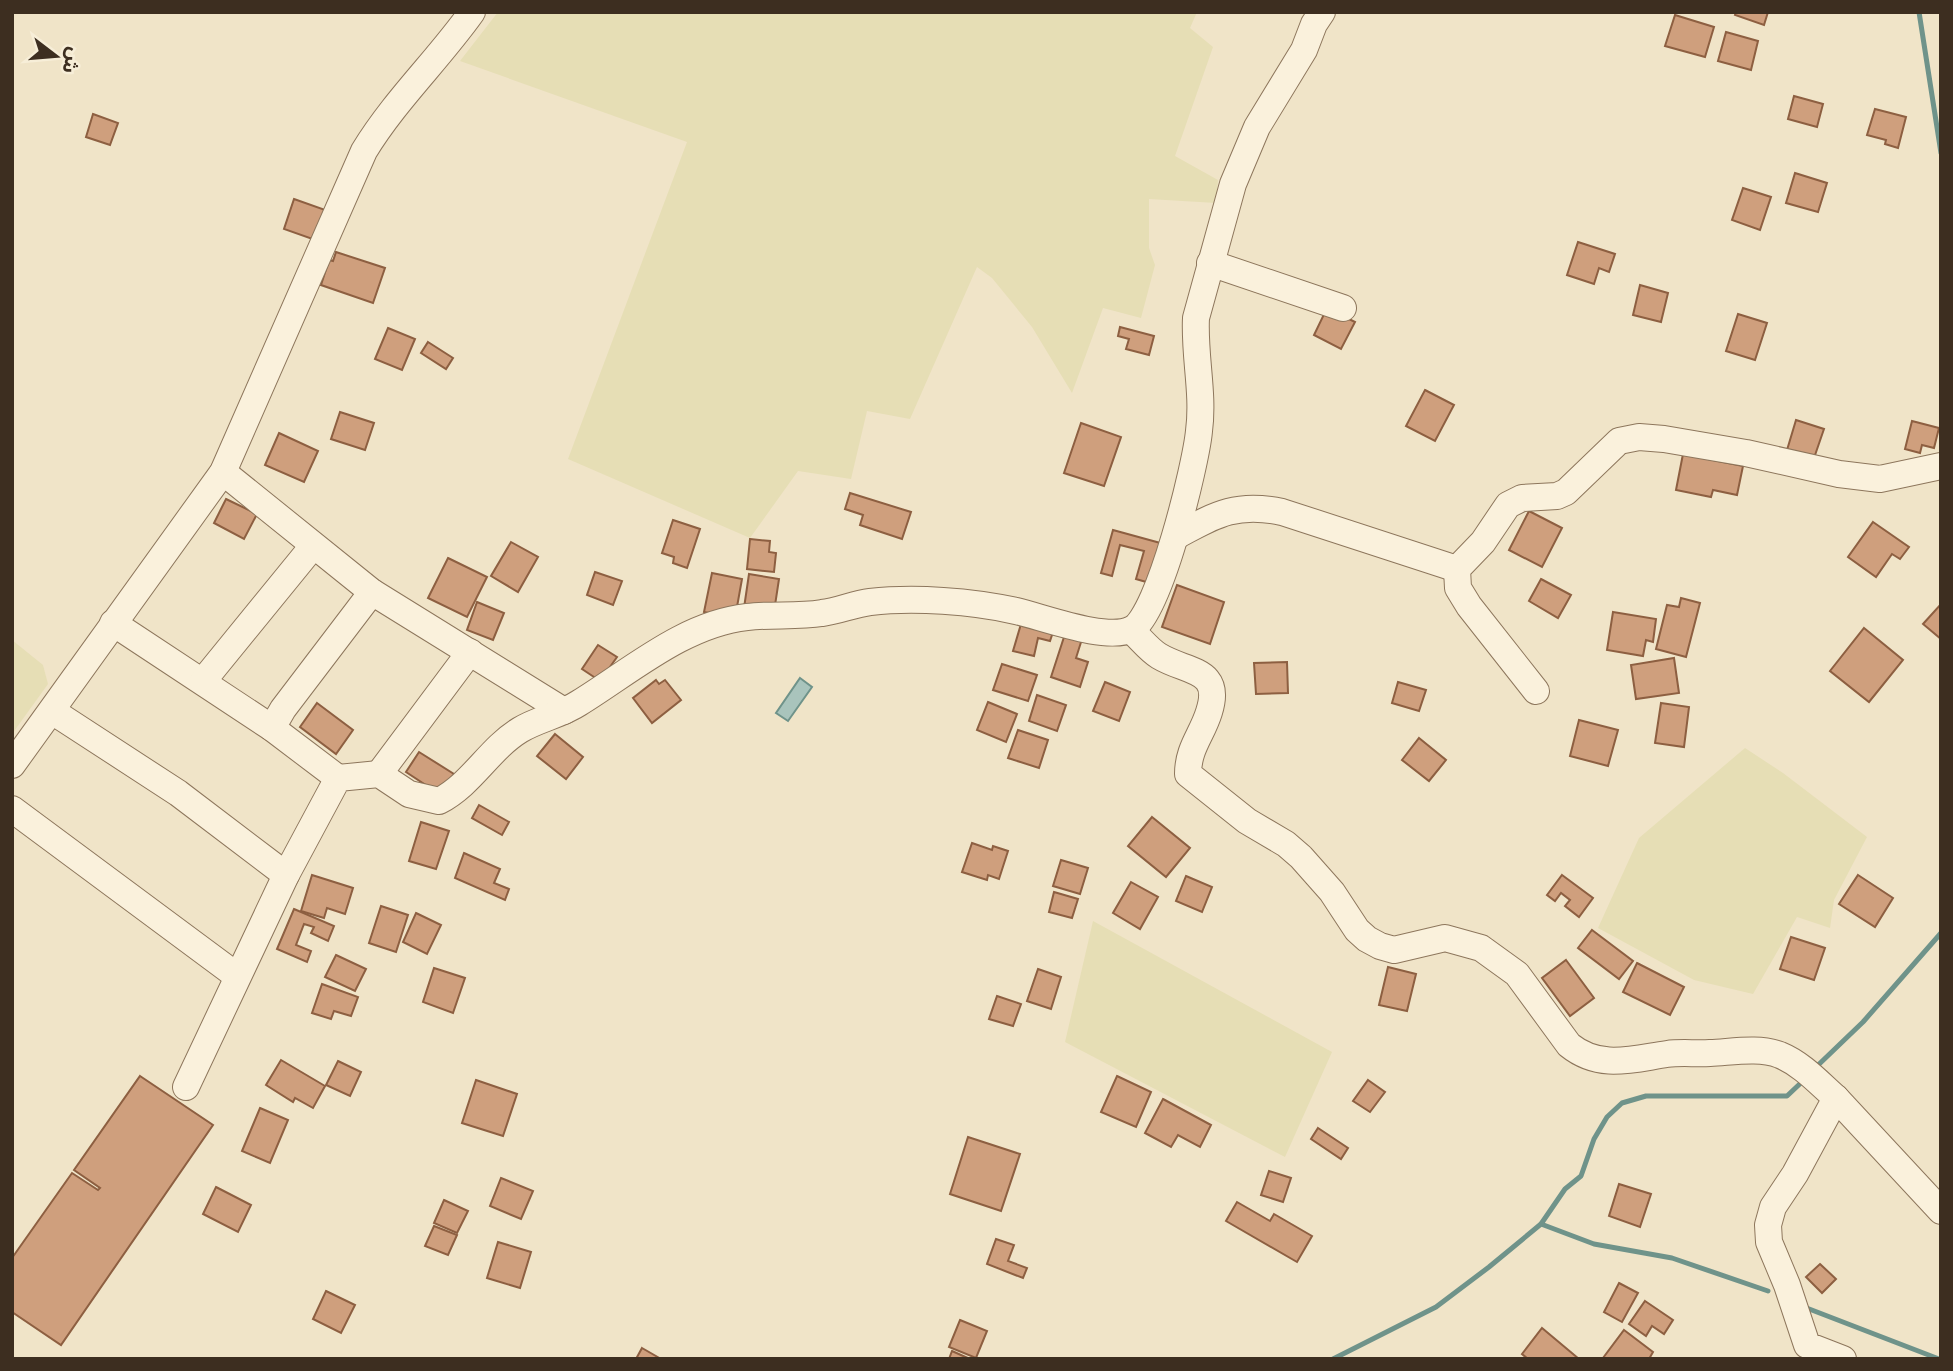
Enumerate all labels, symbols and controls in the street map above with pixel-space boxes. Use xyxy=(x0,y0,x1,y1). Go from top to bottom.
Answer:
north arrow xyxy=(21,21,91,91)
text: ش xyxy=(56,45,88,77)

